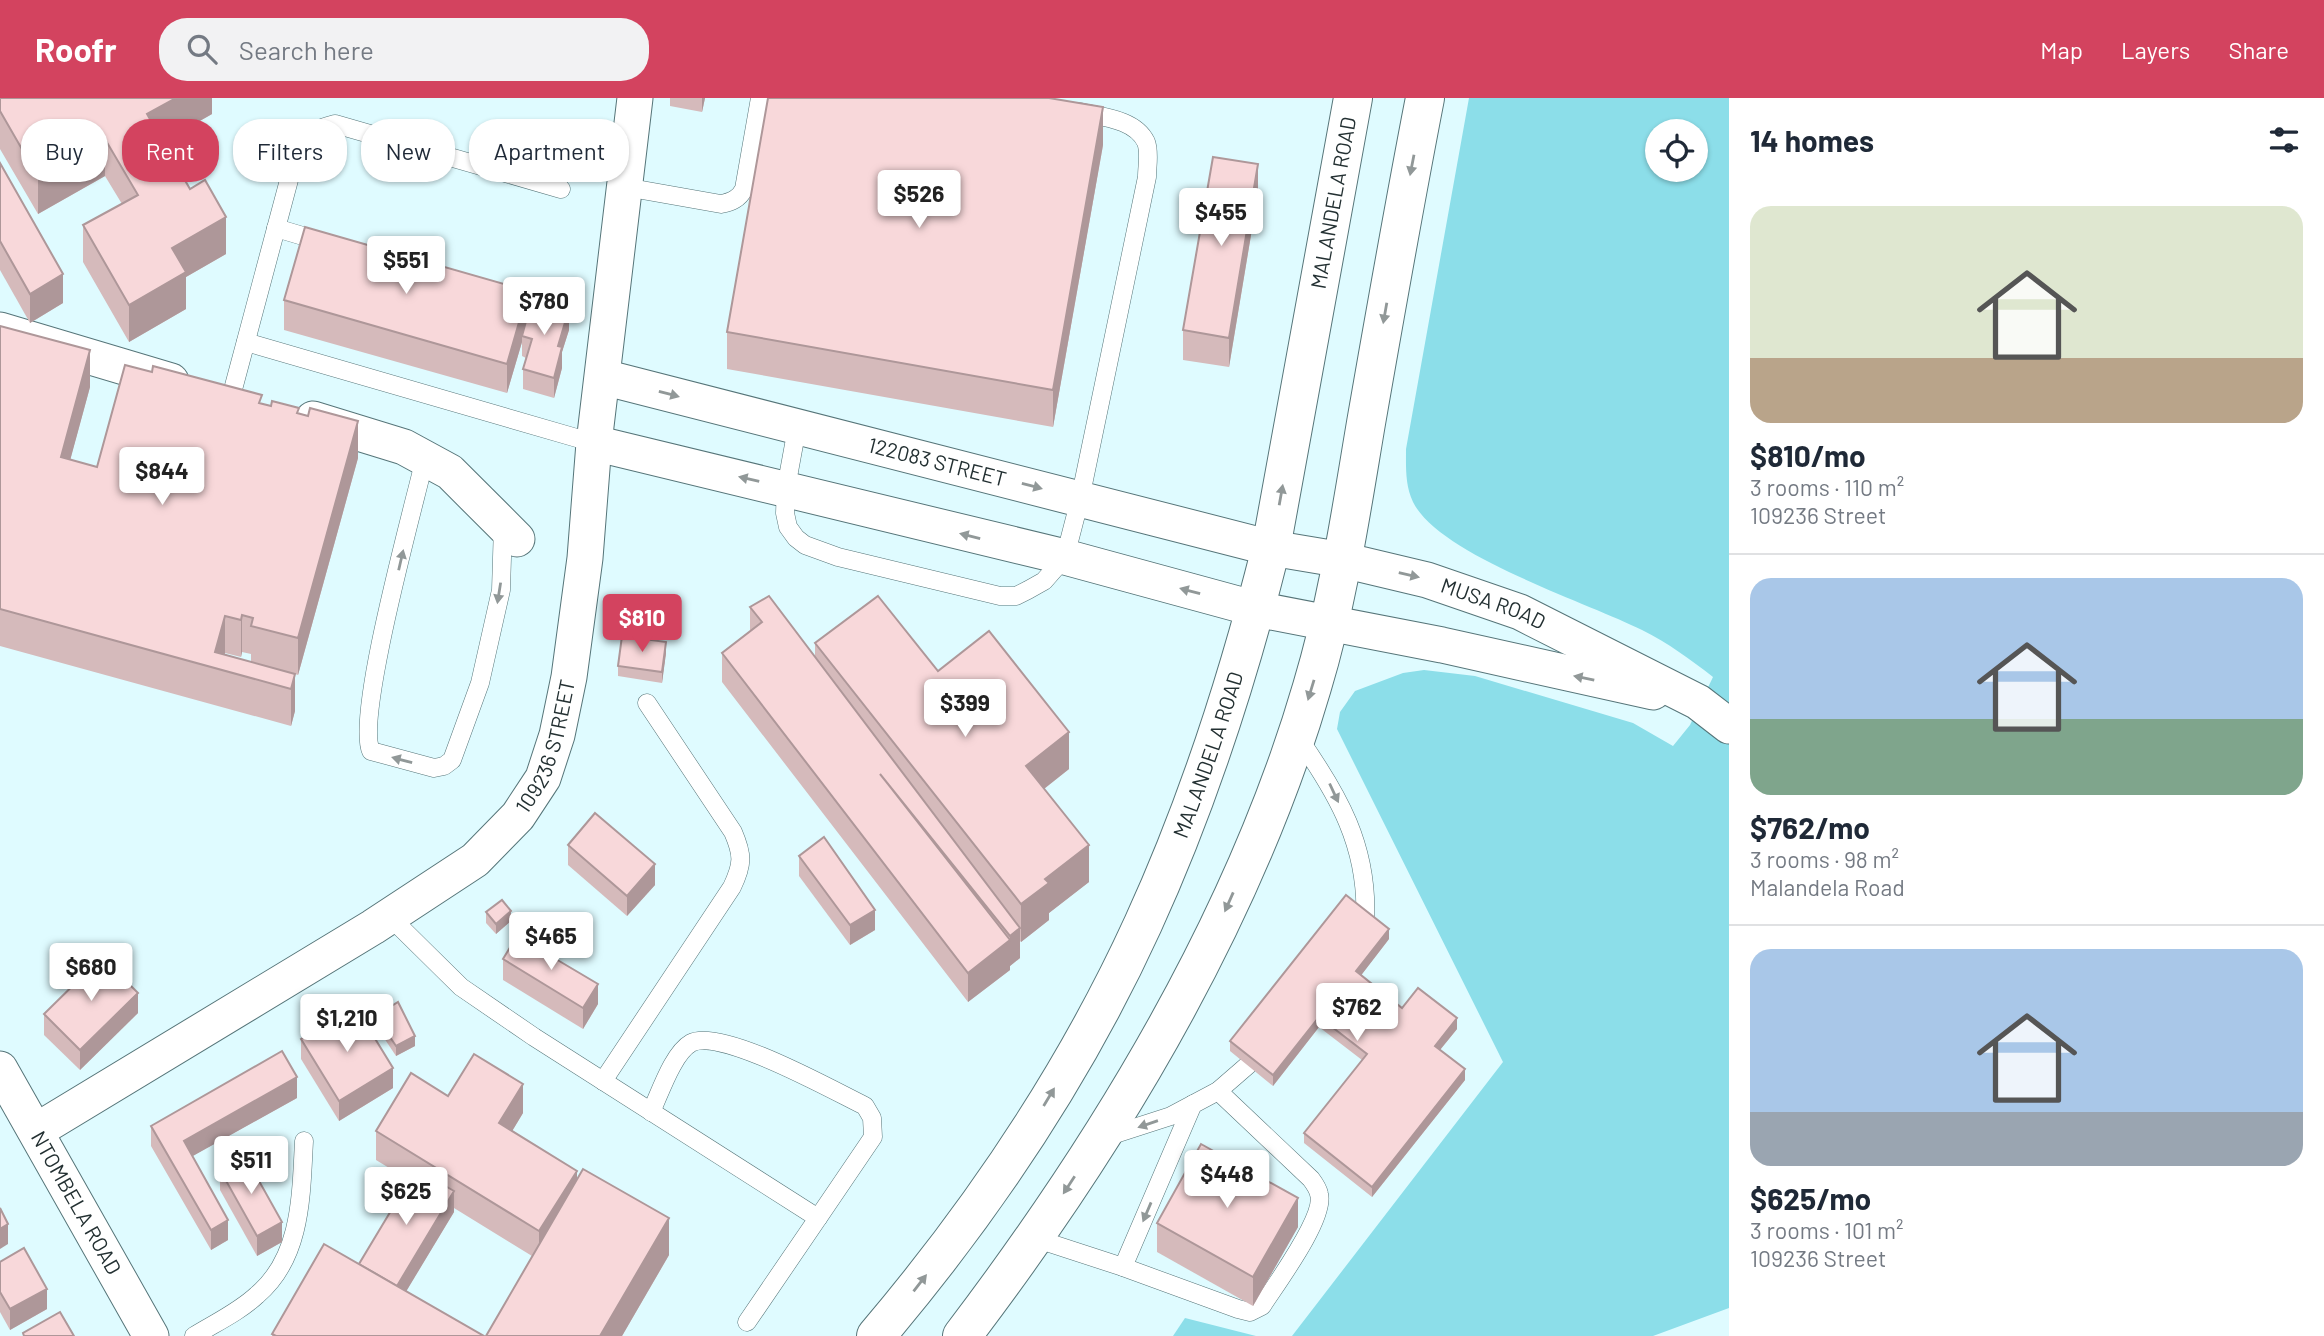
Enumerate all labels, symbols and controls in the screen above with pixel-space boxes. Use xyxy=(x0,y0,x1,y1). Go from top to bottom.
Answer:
search box xyxy=(159,18,649,81)
text: Roofr xyxy=(35,29,117,69)
icon: search xyxy=(183,30,221,68)
text: Search here xyxy=(239,34,374,65)
text: Map xyxy=(2040,35,2083,64)
text: Layers xyxy=(2121,35,2190,64)
text: Share xyxy=(2228,35,2289,64)
street label: MALANDELA ROAD xyxy=(1304,115,1360,291)
chip: Buy xyxy=(21,119,108,182)
chip: Rent xyxy=(122,119,219,182)
chip: Filters xyxy=(233,119,347,182)
chip: New xyxy=(361,119,455,182)
chip: Apartment xyxy=(469,119,629,182)
map controls xyxy=(1645,119,1708,182)
button: locate xyxy=(1645,119,1708,182)
icon: filters xyxy=(2265,121,2303,159)
text: 14 homes xyxy=(1750,122,1874,158)
one-way arrow xyxy=(1406,154,1417,176)
pin: $526 xyxy=(878,170,960,230)
text: $526 xyxy=(894,179,944,207)
pin: $455 xyxy=(1180,188,1262,248)
text: $455 xyxy=(1195,197,1247,225)
pin: $551 xyxy=(365,236,447,296)
text: $551 xyxy=(383,245,429,273)
icon: home xyxy=(1964,252,2090,378)
pin: $780 xyxy=(503,278,585,337)
text: $780 xyxy=(519,286,569,314)
one-way arrow xyxy=(1379,302,1390,324)
one-way arrow xyxy=(658,389,680,400)
street label: 122083 STREET xyxy=(866,431,1009,491)
text: $810/mo xyxy=(1750,437,1866,473)
pin: $844 xyxy=(121,448,203,507)
text: $844 xyxy=(135,456,189,484)
one-way arrow xyxy=(738,473,760,484)
text: 3 rooms · 110 m² xyxy=(1750,473,1904,501)
one-way arrow xyxy=(1021,481,1043,492)
one-way arrow xyxy=(1276,483,1287,505)
text: 109236 Street xyxy=(1750,501,1886,529)
one-way arrow xyxy=(959,530,981,541)
one-way arrow xyxy=(396,549,407,571)
one-way arrow xyxy=(1398,570,1420,581)
street label: MUSA ROAD xyxy=(1438,572,1550,634)
one-way arrow xyxy=(493,582,504,604)
one-way arrow xyxy=(1179,585,1201,596)
pin: $810 xyxy=(601,594,683,654)
text: $810 xyxy=(619,603,665,631)
icon: home xyxy=(1964,624,2090,750)
street label: MALANDELA ROAD xyxy=(1167,668,1247,841)
one-way arrow xyxy=(1572,672,1594,683)
street label: 109236 STREET xyxy=(510,677,579,817)
pin: $399 xyxy=(924,680,1006,739)
one-way arrow xyxy=(1306,680,1316,701)
text: $399 xyxy=(940,688,990,716)
one-way arrow xyxy=(391,754,412,764)
one-way arrow xyxy=(1329,783,1340,803)
text: $762/mo xyxy=(1750,809,1870,845)
text: 3 rooms · 98 m² xyxy=(1750,845,1899,873)
text: Malandela Road xyxy=(1750,873,1905,901)
one-way arrow xyxy=(1223,892,1235,912)
pin: $465 xyxy=(510,912,592,972)
text: $465 xyxy=(525,921,577,949)
pin: $680 xyxy=(50,944,132,1003)
text: $680 xyxy=(65,952,117,980)
pin: $762 xyxy=(1316,984,1398,1043)
text: $762 xyxy=(1332,992,1382,1020)
pin: $1,210 xyxy=(290,995,404,1054)
icon: home xyxy=(1964,995,2090,1121)
text: $1,210 xyxy=(316,1003,378,1031)
one-way arrow xyxy=(1043,1087,1056,1106)
one-way arrow xyxy=(1137,1119,1158,1130)
street label: NTOMBELA ROAD xyxy=(27,1126,128,1278)
pin: $511 xyxy=(210,1136,292,1196)
text: $511 xyxy=(230,1145,272,1173)
pin: $448 xyxy=(1186,1150,1268,1210)
text: $448 xyxy=(1200,1159,1254,1187)
pin: $625 xyxy=(365,1168,447,1227)
one-way arrow xyxy=(1062,1175,1075,1195)
text: $625 xyxy=(381,1176,431,1204)
text: $625/mo xyxy=(1750,1180,1871,1216)
one-way arrow xyxy=(1141,1202,1152,1223)
text: 3 rooms · 101 m² xyxy=(1750,1216,1903,1244)
text: 109236 Street xyxy=(1750,1244,1886,1272)
one-way arrow xyxy=(912,1275,927,1293)

